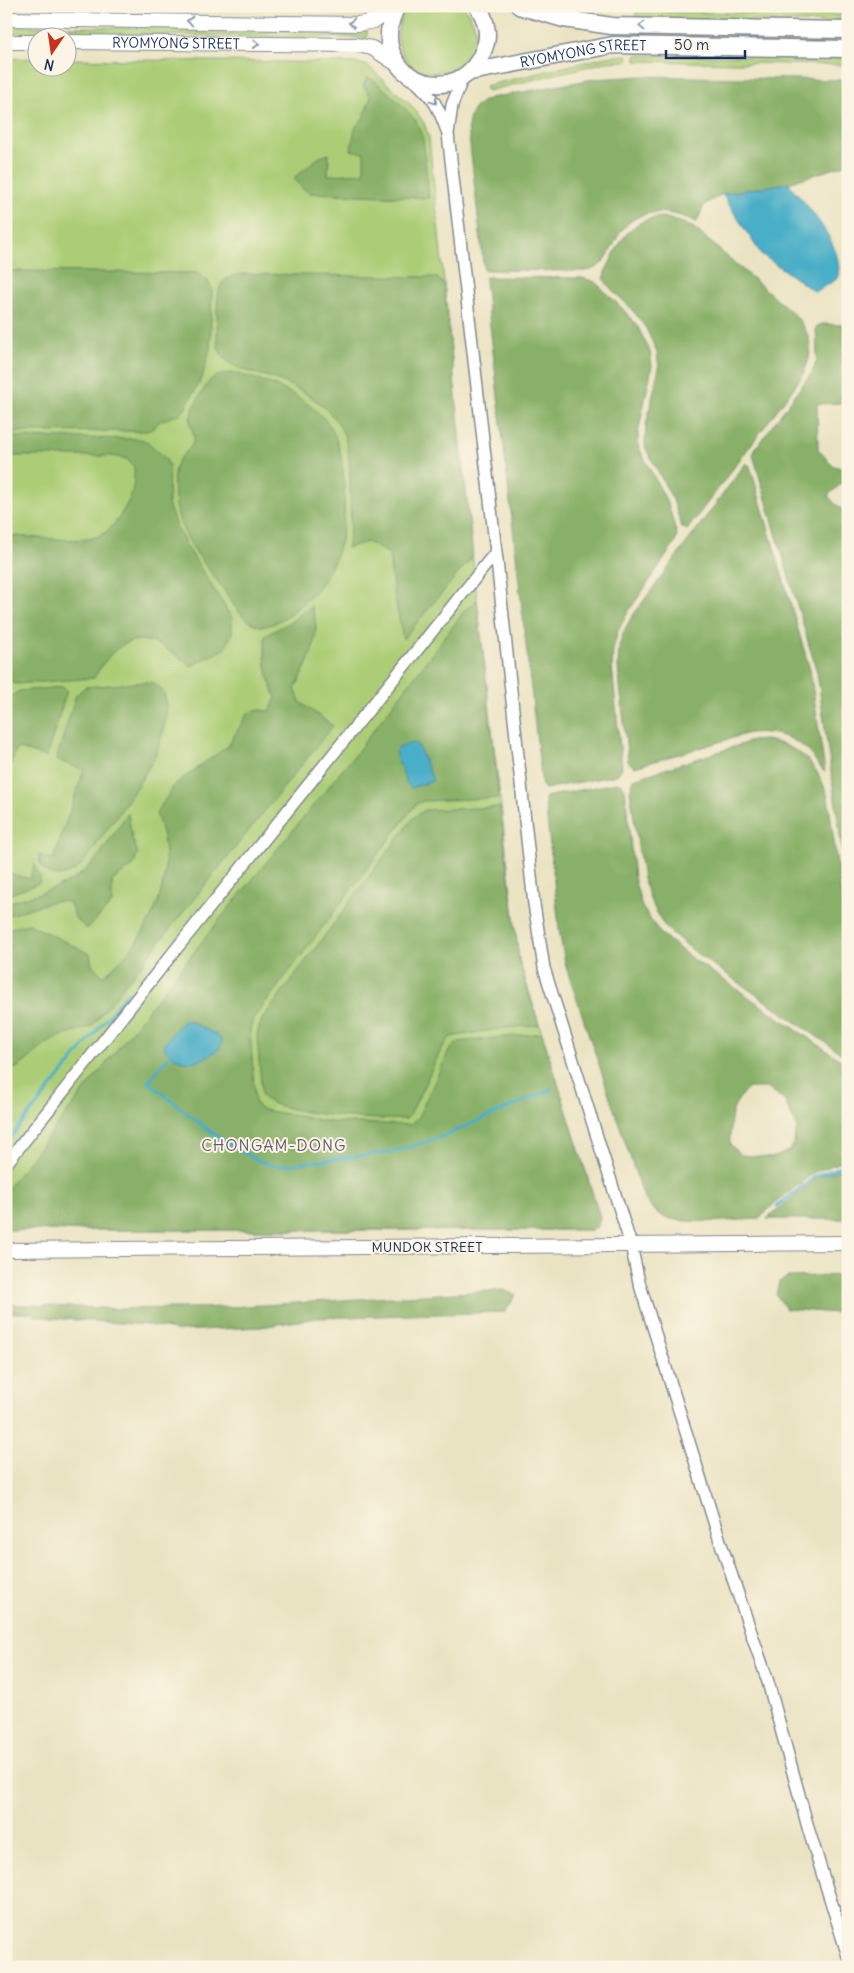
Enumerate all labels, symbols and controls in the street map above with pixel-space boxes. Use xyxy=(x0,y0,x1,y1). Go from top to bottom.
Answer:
one-way arrow xyxy=(185,16,193,27)
one-way arrow xyxy=(348,18,356,29)
one-way arrow xyxy=(637,21,645,32)
north arrow xyxy=(28,28,78,78)
scale bar xyxy=(666,28,745,60)
street label: RYOMYONG STREET xyxy=(112,33,240,53)
text: 50 m xyxy=(674,35,709,54)
street label: RYOMYONG STREET xyxy=(519,36,647,71)
one-way arrow xyxy=(252,39,260,49)
text: N xyxy=(42,55,56,75)
one-way arrow xyxy=(428,95,437,105)
district label: CHONGAM-DONG xyxy=(201,1135,347,1155)
street label: MUNDOK STREET xyxy=(371,1238,483,1256)

